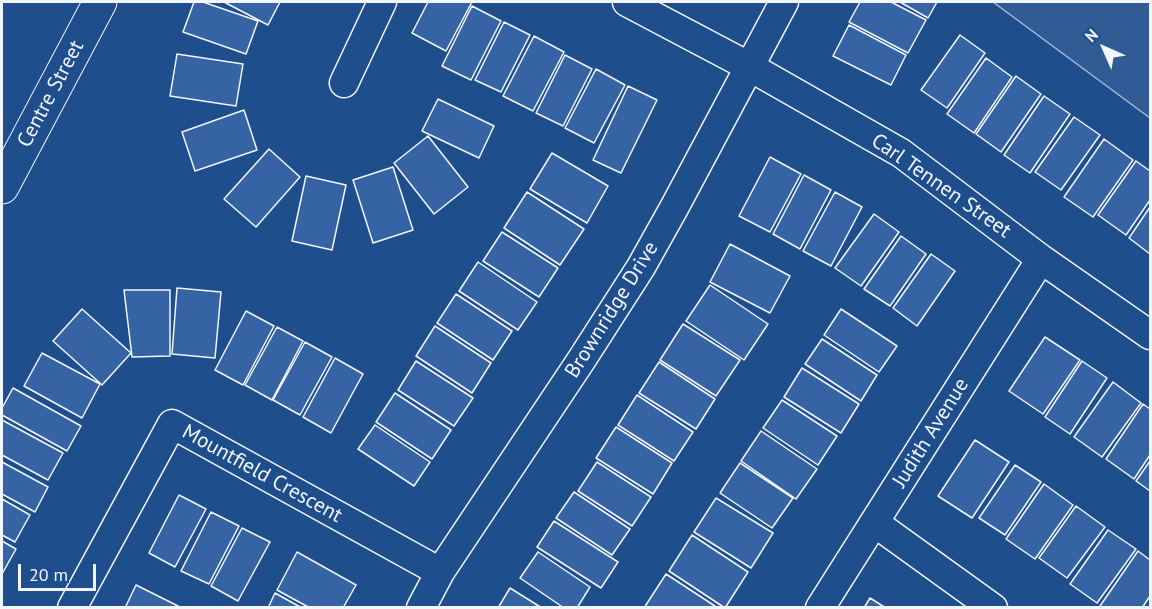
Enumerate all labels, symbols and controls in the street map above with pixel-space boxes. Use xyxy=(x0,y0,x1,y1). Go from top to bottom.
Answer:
north arrow xyxy=(1074,18,1134,78)
text: N xyxy=(1080,24,1102,46)
street label: Centre Street xyxy=(12,36,90,152)
street label: Carl Tennen Street xyxy=(866,128,1016,244)
street label: Brownridge Drive xyxy=(560,237,664,383)
street label: Judith Avenue xyxy=(887,374,975,492)
street label: Mountfield Crescent xyxy=(177,419,347,529)
scale bar xyxy=(21,552,99,590)
text: 20 m xyxy=(29,563,68,586)

